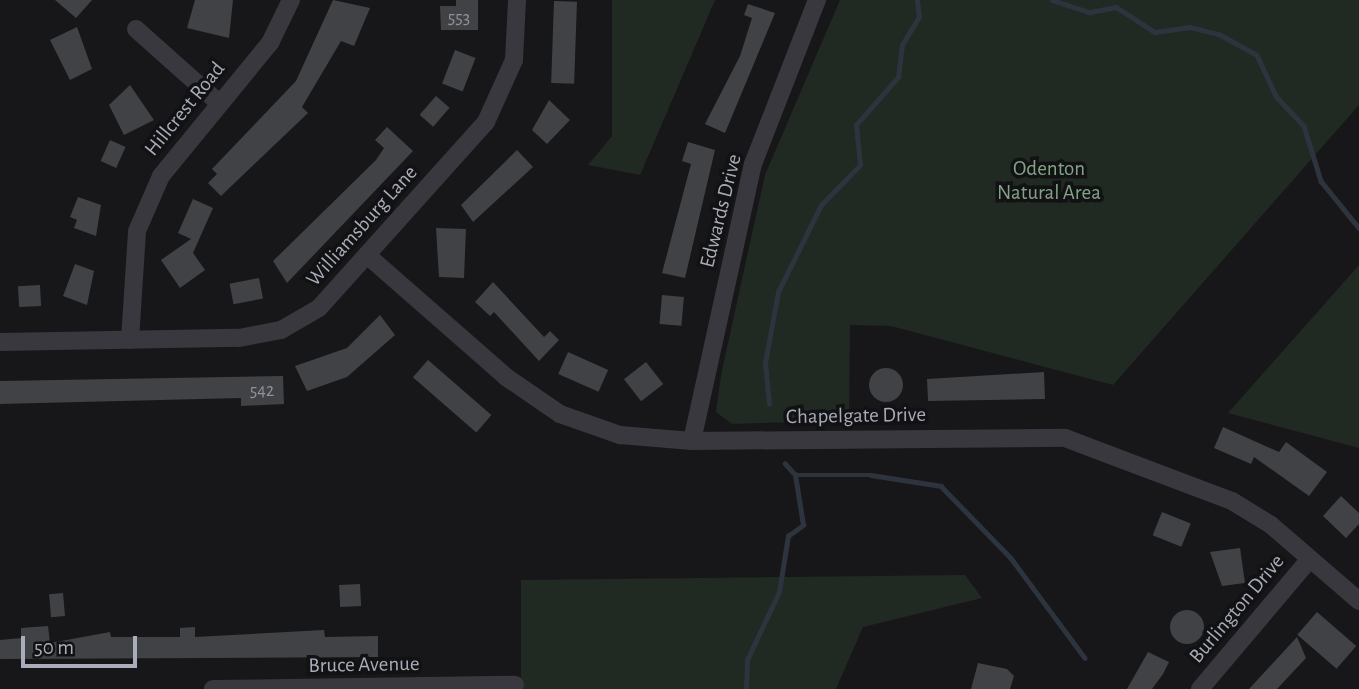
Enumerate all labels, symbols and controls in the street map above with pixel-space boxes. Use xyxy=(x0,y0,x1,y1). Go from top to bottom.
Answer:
house number: 553 xyxy=(448,7,470,29)
street label: Hillcrest Road xyxy=(139,57,231,161)
street label: Edwards Drive xyxy=(695,152,747,270)
park label: Odenton Natural Area xyxy=(997,156,1101,206)
street label: Williamsburg Lane xyxy=(301,160,423,292)
house number: 542 xyxy=(250,380,274,402)
street label: Chapelgate Drive xyxy=(786,402,926,430)
street label: Burlington Drive xyxy=(1184,549,1290,669)
scale bar xyxy=(24,622,140,666)
text: 50 m xyxy=(34,637,74,658)
street label: Bruce Avenue xyxy=(308,651,420,679)

